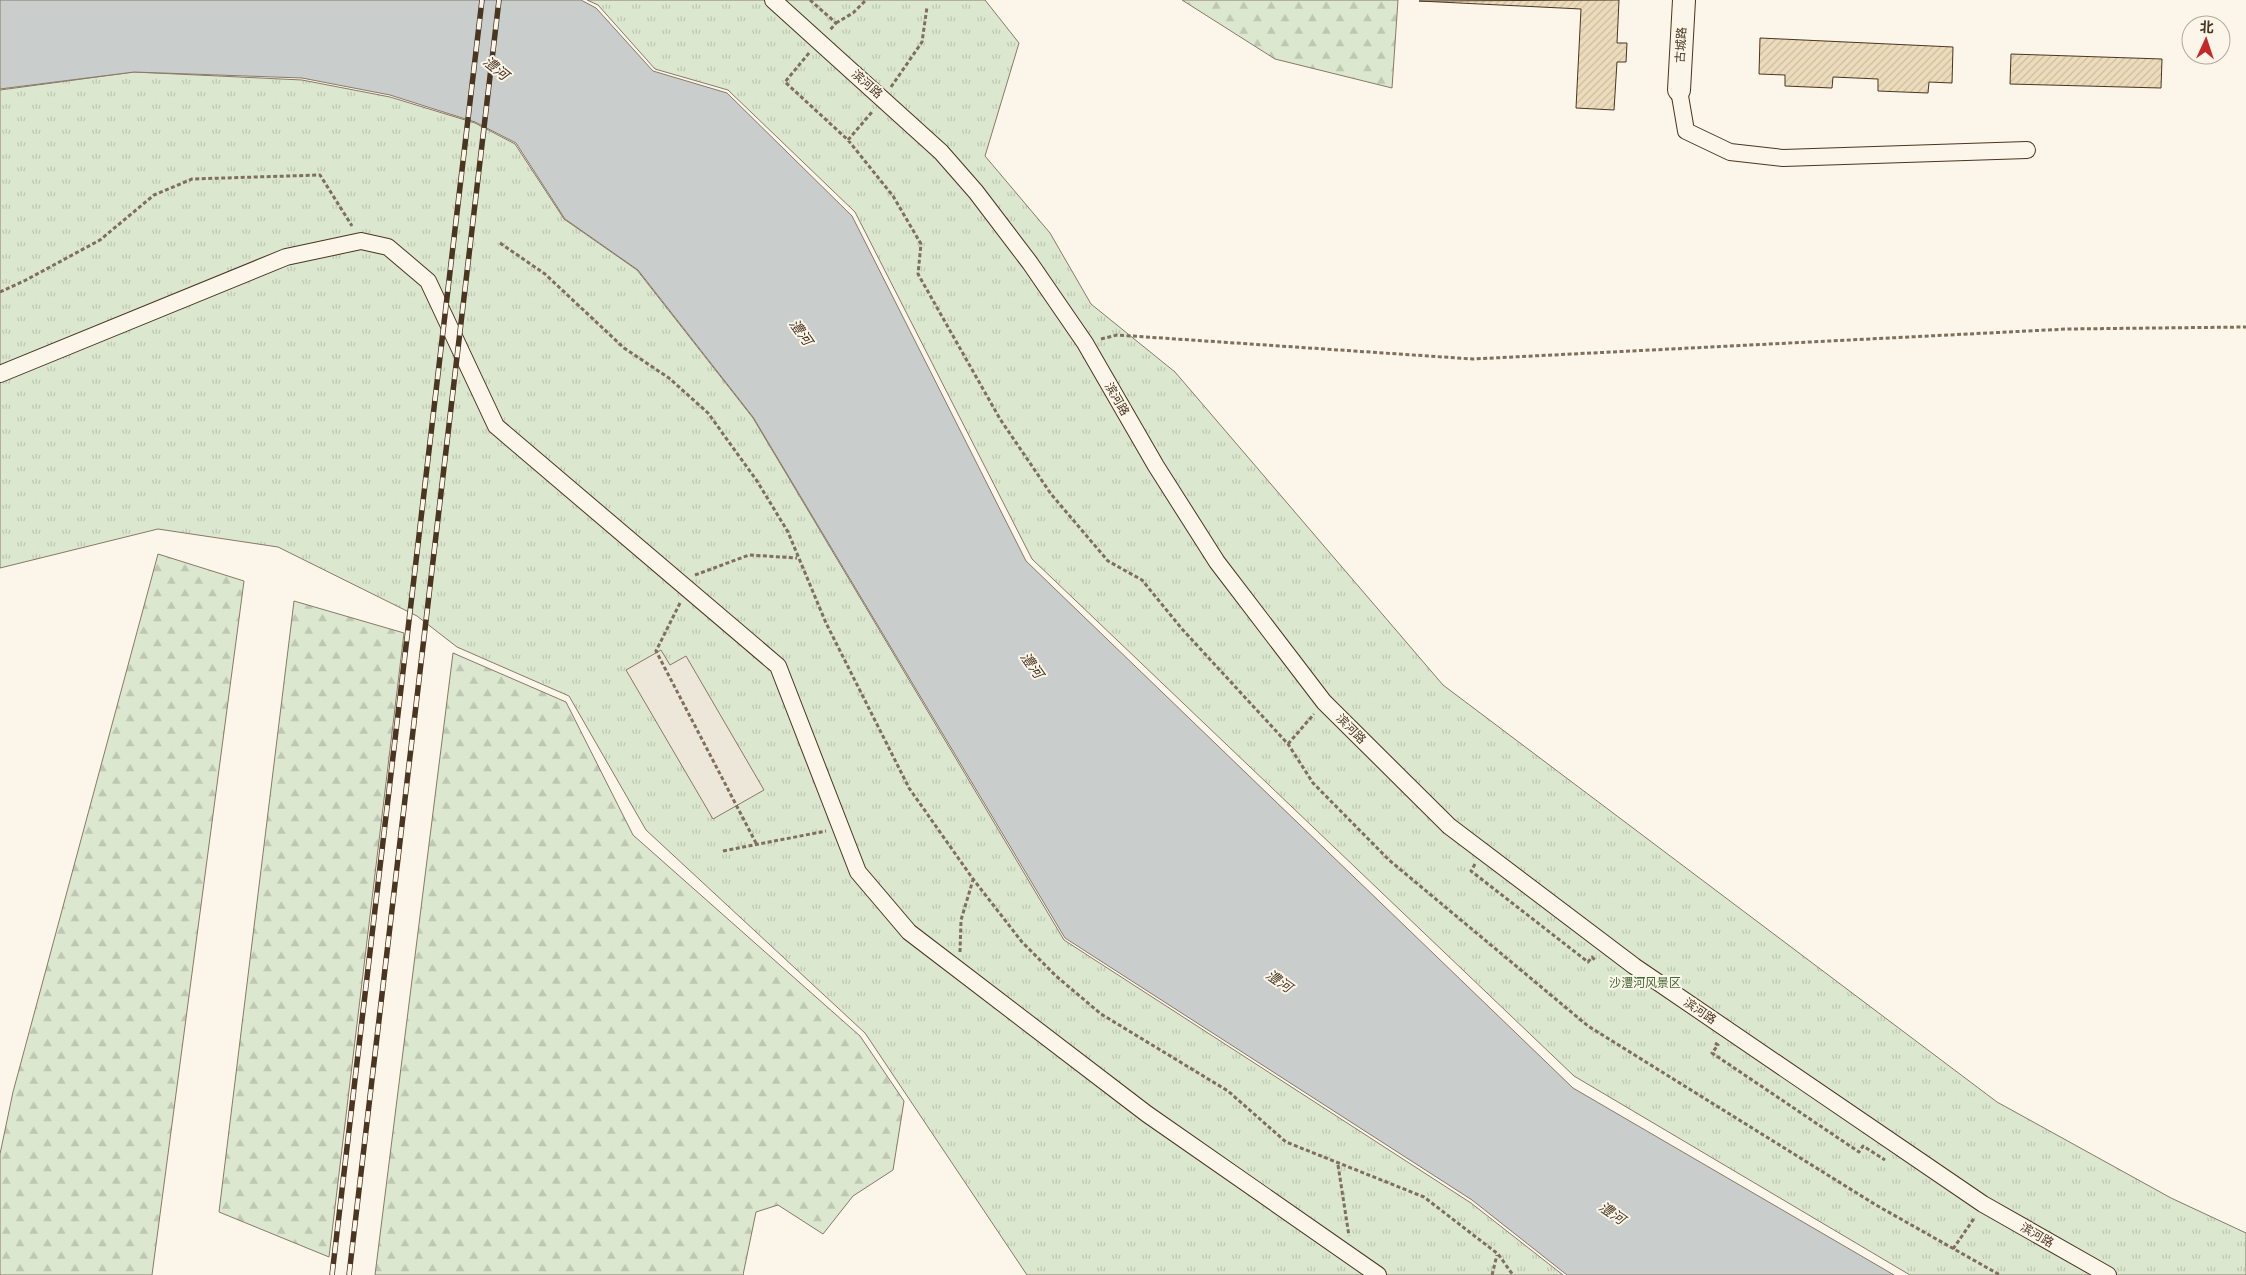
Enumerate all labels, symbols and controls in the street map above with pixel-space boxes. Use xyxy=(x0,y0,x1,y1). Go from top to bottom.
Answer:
north arrow xyxy=(2181,15,2231,65)
text: 北 xyxy=(2199,18,2214,36)
street label: 古城路 xyxy=(1672,27,1690,63)
water label: 澧河 xyxy=(479,52,515,86)
street label: 滨河路 xyxy=(848,66,886,102)
water label: 澧河 xyxy=(786,315,818,351)
street label: 滨河路 xyxy=(1101,379,1133,419)
water label: 澧河 xyxy=(1017,648,1049,684)
street label: 滨河路 xyxy=(1333,711,1369,747)
water label: 澧河 xyxy=(1262,966,1298,998)
park label: 沙澧河风景区 xyxy=(1609,975,1681,991)
street label: 滨河路 xyxy=(1681,994,1719,1028)
water label: 澧河 xyxy=(1595,1198,1631,1230)
street label: 滨河路 xyxy=(2017,1219,2057,1251)

